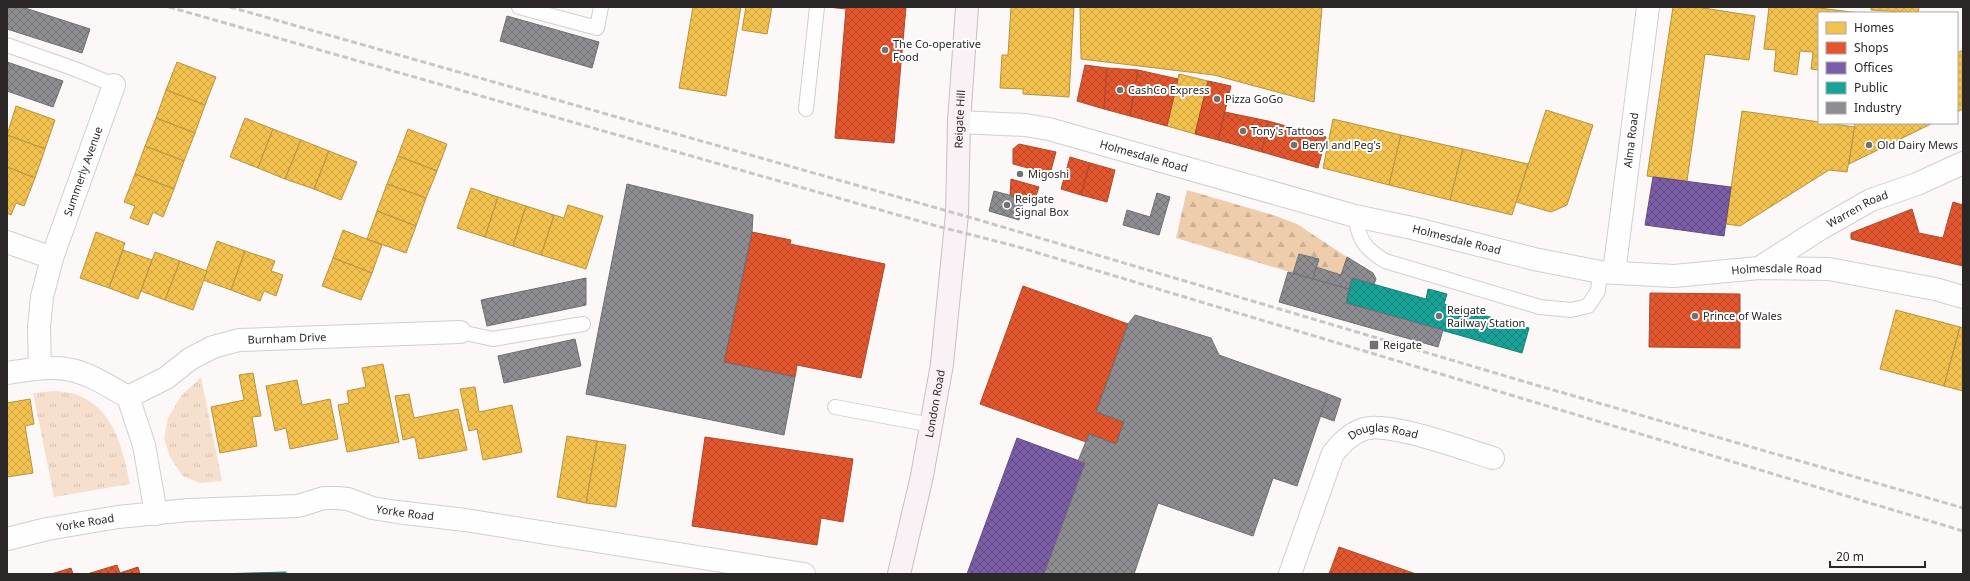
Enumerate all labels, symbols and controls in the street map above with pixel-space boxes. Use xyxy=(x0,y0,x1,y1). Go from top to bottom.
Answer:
legend xyxy=(1818,12,1958,124)
text: Homes xyxy=(1854,19,1894,36)
place label: The Co-operative Food xyxy=(893,36,981,64)
text: Shops xyxy=(1854,39,1889,56)
marker: The Co-operative Food xyxy=(880,45,890,55)
text: Offices xyxy=(1854,59,1893,76)
text: Public xyxy=(1854,79,1888,96)
place label: CashCo Express xyxy=(1128,82,1209,97)
marker: CashCo Express xyxy=(1115,85,1125,95)
street label: Reigate Hill xyxy=(950,89,968,149)
place label: Pizza GoGo xyxy=(1225,91,1284,106)
marker: Pizza GoGo xyxy=(1212,94,1222,104)
text: Industry xyxy=(1854,99,1902,116)
street label: Alma Road xyxy=(1620,111,1641,169)
place label: Tony's Tattoos xyxy=(1251,123,1324,138)
street label: Summerly Avenue xyxy=(60,124,106,218)
marker: Tony's Tattoos xyxy=(1238,126,1248,136)
street label: Holmesdale Road xyxy=(1098,136,1190,175)
place label: Beryl and Peg's xyxy=(1302,137,1381,152)
place label: Old Dairy Mews xyxy=(1877,137,1958,152)
marker: Beryl and Peg's xyxy=(1289,140,1299,150)
marker: Old Dairy Mews xyxy=(1864,140,1874,150)
place label: Migoshi xyxy=(1028,166,1069,181)
marker: Migoshi xyxy=(1015,169,1025,179)
street label: Warren Road xyxy=(1824,187,1890,231)
place label: Reigate Signal Box xyxy=(1015,191,1069,219)
marker: Reigate Signal Box xyxy=(1002,200,1012,210)
street label: Holmesdale Road xyxy=(1411,220,1503,257)
street label: Holmesdale Road xyxy=(1731,260,1822,278)
place label: Reigate Railway Station xyxy=(1447,302,1525,330)
place label: Prince of Wales xyxy=(1703,308,1782,323)
marker: Reigate Railway Station xyxy=(1434,311,1444,321)
marker: Prince of Wales xyxy=(1690,311,1700,321)
street label: Burnham Drive xyxy=(247,329,327,347)
place label: Reigate xyxy=(1383,337,1422,352)
marker: Reigate xyxy=(1368,339,1380,351)
street label: London Road xyxy=(921,369,948,439)
street label: Douglas Road xyxy=(1345,420,1420,443)
street label: Yorke Road xyxy=(375,501,435,523)
street label: Yorke Road xyxy=(55,510,115,534)
scale bar xyxy=(1830,543,1925,569)
text: 20 m xyxy=(1836,548,1864,565)

